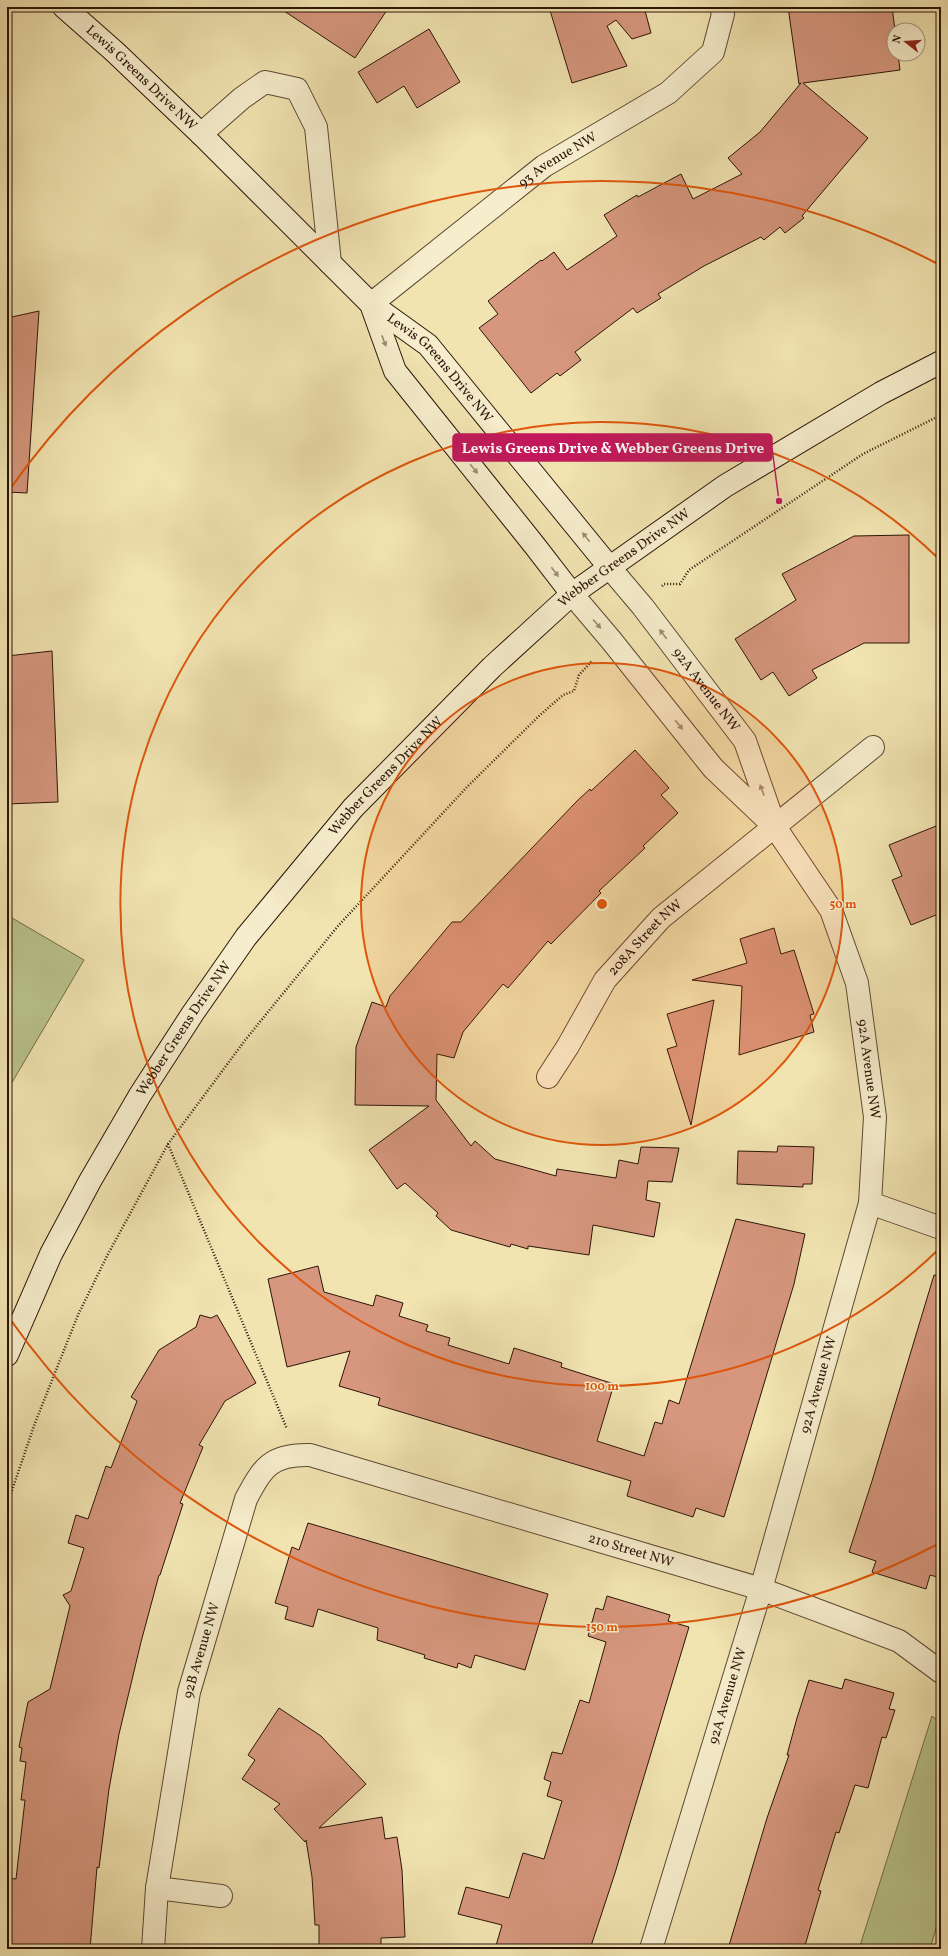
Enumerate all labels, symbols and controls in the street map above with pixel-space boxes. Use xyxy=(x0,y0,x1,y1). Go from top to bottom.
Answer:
street label: Lewis Greens Drive NW xyxy=(82,21,201,135)
north arrow xyxy=(886,22,926,62)
text: N xyxy=(890,33,906,46)
street label: 93 Avenue NW xyxy=(514,128,600,192)
street label: Lewis Greens Drive NW xyxy=(383,309,497,427)
one-way arrow xyxy=(382,335,388,347)
callout: Lewis Greens Drive & Webber Greens Drive xyxy=(453,434,772,461)
text: Lewis Greens Drive & Webber Greens Drive xyxy=(462,439,765,460)
one-way arrow xyxy=(470,464,479,475)
street label: Webber Greens Drive NW xyxy=(554,504,694,612)
one-way arrow xyxy=(582,532,590,543)
one-way arrow xyxy=(550,566,559,577)
one-way arrow xyxy=(593,619,602,629)
one-way arrow xyxy=(659,629,668,640)
street label: 92A Avenue NW xyxy=(668,644,744,735)
street label: Webber Greens Drive NW xyxy=(324,712,447,840)
one-way arrow xyxy=(674,720,683,731)
one-way arrow xyxy=(759,783,765,795)
street label: 208A Street NW xyxy=(604,895,686,980)
centre of rings xyxy=(595,897,609,911)
text: 50 m xyxy=(829,897,857,913)
street label: Webber Greens Drive NW xyxy=(132,958,236,1100)
street label: 92A Avenue NW xyxy=(852,1018,885,1120)
street label: 92A Avenue NW xyxy=(796,1334,842,1436)
text: 100 m xyxy=(585,1379,619,1395)
street label: 210 Street NW xyxy=(586,1529,676,1572)
street label: 92B Avenue NW xyxy=(179,1600,224,1700)
text: 150 m xyxy=(586,1620,618,1636)
street label: 92A Avenue NW xyxy=(704,1645,752,1747)

